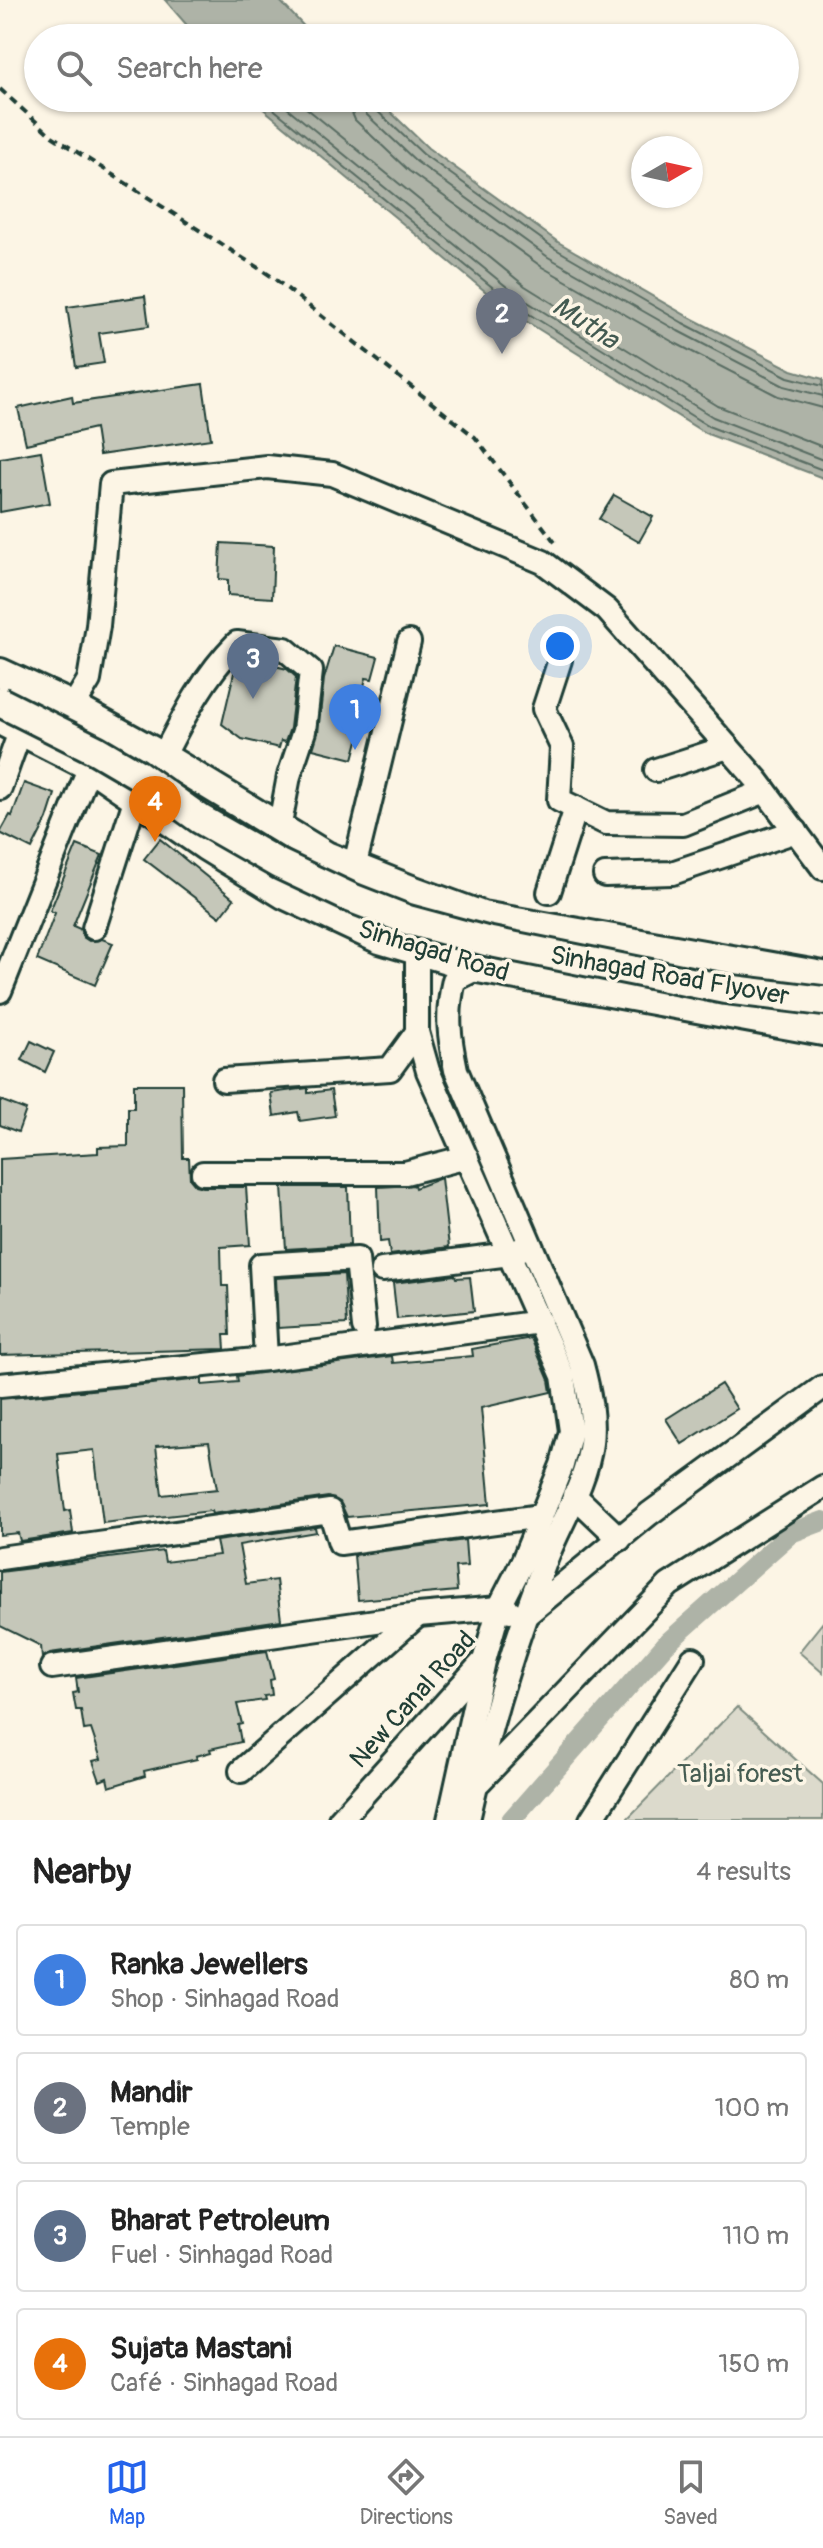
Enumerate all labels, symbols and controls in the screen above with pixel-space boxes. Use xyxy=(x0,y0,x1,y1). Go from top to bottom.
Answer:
search box xyxy=(24,24,799,112)
icon: search xyxy=(52,46,96,90)
text: Search here xyxy=(116,50,263,87)
north arrow xyxy=(631,136,703,208)
pin: 2 xyxy=(476,288,528,354)
water label: Mutha xyxy=(546,289,626,359)
your location xyxy=(540,626,580,666)
pin: 3 xyxy=(227,633,279,699)
pin: 1 xyxy=(329,684,381,750)
pin: 4 xyxy=(129,776,181,842)
street label: Sinhagad Road xyxy=(354,913,513,989)
street label: Sinhagad Road Flyover xyxy=(548,939,793,1013)
street label: New Canal Road xyxy=(343,1625,483,1775)
park label: Taljai forest xyxy=(677,1758,804,1790)
text: Nearby xyxy=(32,1851,131,1894)
text: 4 results xyxy=(696,1856,791,1888)
text: Ranka Jewellers xyxy=(110,1946,308,1983)
text: 1 xyxy=(55,1964,65,1996)
text: 80 m xyxy=(729,1964,789,1996)
text: Shop · Sinhagad Road xyxy=(110,1983,339,2015)
text: Mandir xyxy=(110,2074,192,2111)
text: 2 xyxy=(53,2092,67,2124)
text: 100 m xyxy=(715,2092,789,2124)
text: Temple xyxy=(110,2111,190,2143)
text: Bharat Petroleum xyxy=(110,2202,330,2239)
text: 3 xyxy=(53,2220,67,2252)
text: 110 m xyxy=(722,2220,789,2252)
text: Fuel · Sinhagad Road xyxy=(110,2239,333,2271)
text: Sujata Mastani xyxy=(110,2330,292,2367)
text: 4 xyxy=(52,2348,68,2380)
text: 150 m xyxy=(718,2348,789,2380)
text: Café · Sinhagad Road xyxy=(110,2367,338,2399)
tab: Map xyxy=(105,2455,149,2531)
tab: Directions xyxy=(360,2455,453,2531)
tab: Saved xyxy=(663,2455,718,2531)

